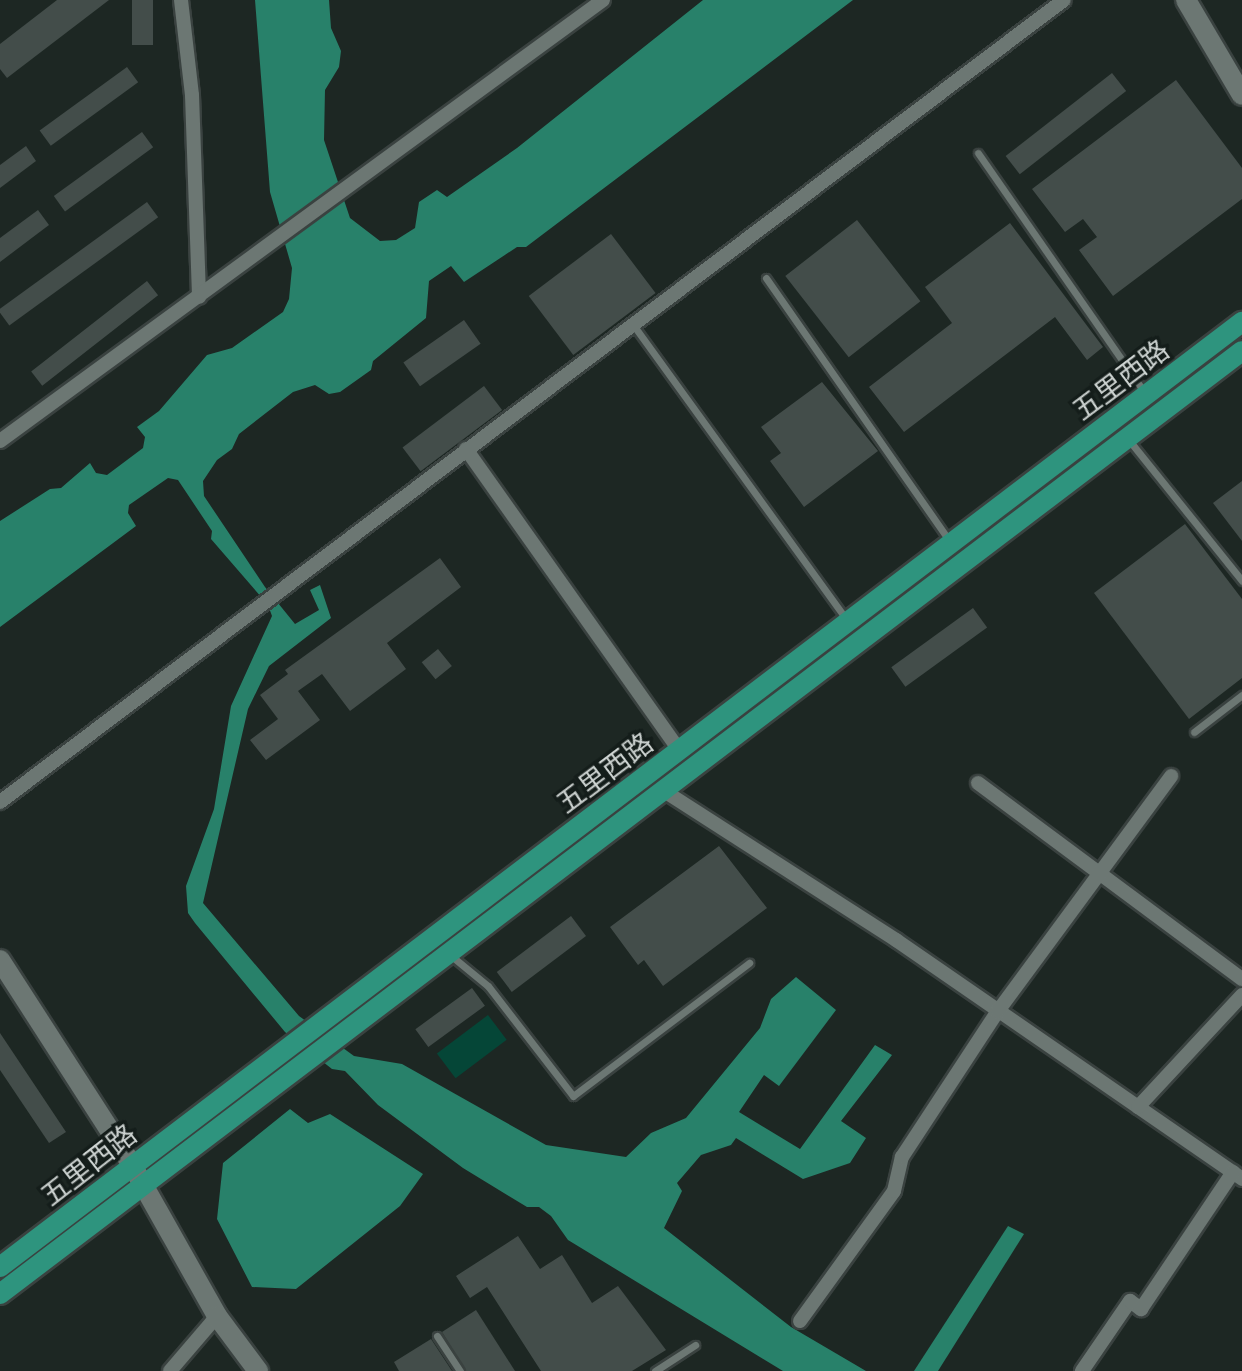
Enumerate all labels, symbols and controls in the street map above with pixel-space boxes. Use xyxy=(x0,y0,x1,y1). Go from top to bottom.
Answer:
street label: 五里西路 xyxy=(1065,332,1175,426)
street label: 五里西路 xyxy=(549,725,659,819)
street label: 五里西路 xyxy=(34,1116,142,1212)

